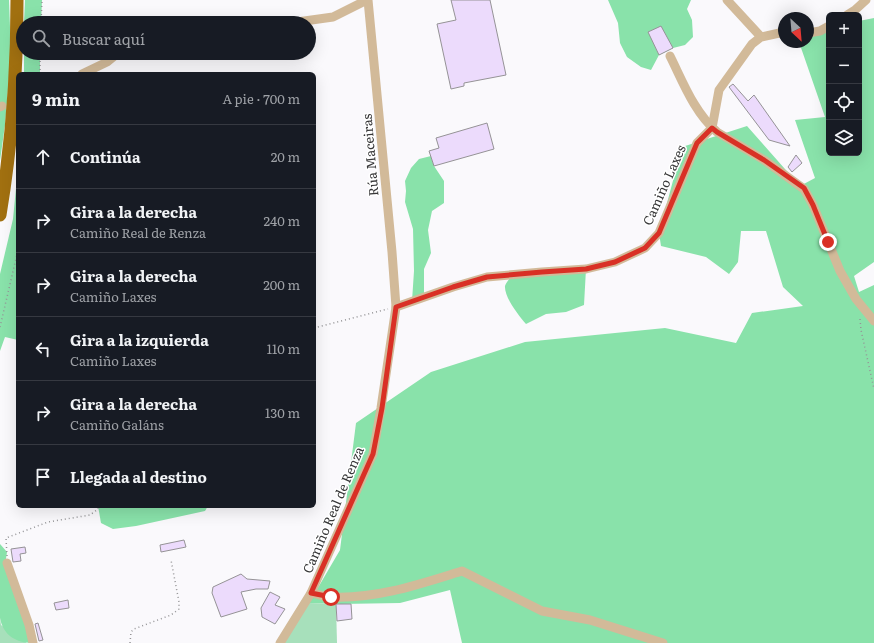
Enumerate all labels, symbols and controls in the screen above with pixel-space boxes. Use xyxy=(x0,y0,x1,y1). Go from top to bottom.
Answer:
north arrow xyxy=(778,12,814,48)
map controls xyxy=(826,12,862,156)
button: + xyxy=(826,12,862,48)
search box xyxy=(16,16,316,60)
icon: search xyxy=(30,27,52,49)
text: Buscar aquí xyxy=(62,27,145,50)
button: − xyxy=(826,48,862,84)
button: locate xyxy=(826,84,862,120)
text: 9 min xyxy=(32,86,80,111)
text: A pie · 700 m xyxy=(222,89,300,108)
street label: Rúa Maceiras xyxy=(356,113,383,197)
button: layers xyxy=(826,120,862,156)
street label: Camiño Laxes xyxy=(637,141,690,228)
text: Continúa xyxy=(70,145,141,168)
icon: ahead xyxy=(32,146,54,168)
text: 20 m xyxy=(271,147,300,166)
text: Gira a la derecha xyxy=(70,200,197,223)
icon: right xyxy=(32,210,54,232)
text: 240 m xyxy=(264,211,300,230)
text: Camiño Real de Renza xyxy=(70,223,206,242)
route end xyxy=(819,233,837,251)
text: Gira a la derecha xyxy=(70,264,197,287)
icon: right xyxy=(32,274,54,296)
text: 200 m xyxy=(263,275,300,294)
text: Camiño Laxes xyxy=(70,287,156,306)
text: Gira a la izquierda xyxy=(70,328,209,351)
icon: left xyxy=(32,338,54,360)
text: 110 m xyxy=(267,339,300,358)
text: Camiño Laxes xyxy=(70,351,156,370)
text: Gira a la derecha xyxy=(70,392,197,415)
icon: right xyxy=(32,402,54,424)
text: 130 m xyxy=(265,403,300,422)
text: Camiño Galáns xyxy=(70,415,164,434)
street label: Camiño Real de Renza xyxy=(297,443,368,576)
text: Llegada al destino xyxy=(70,465,207,488)
icon: arrive xyxy=(32,466,54,488)
route start xyxy=(322,588,340,606)

